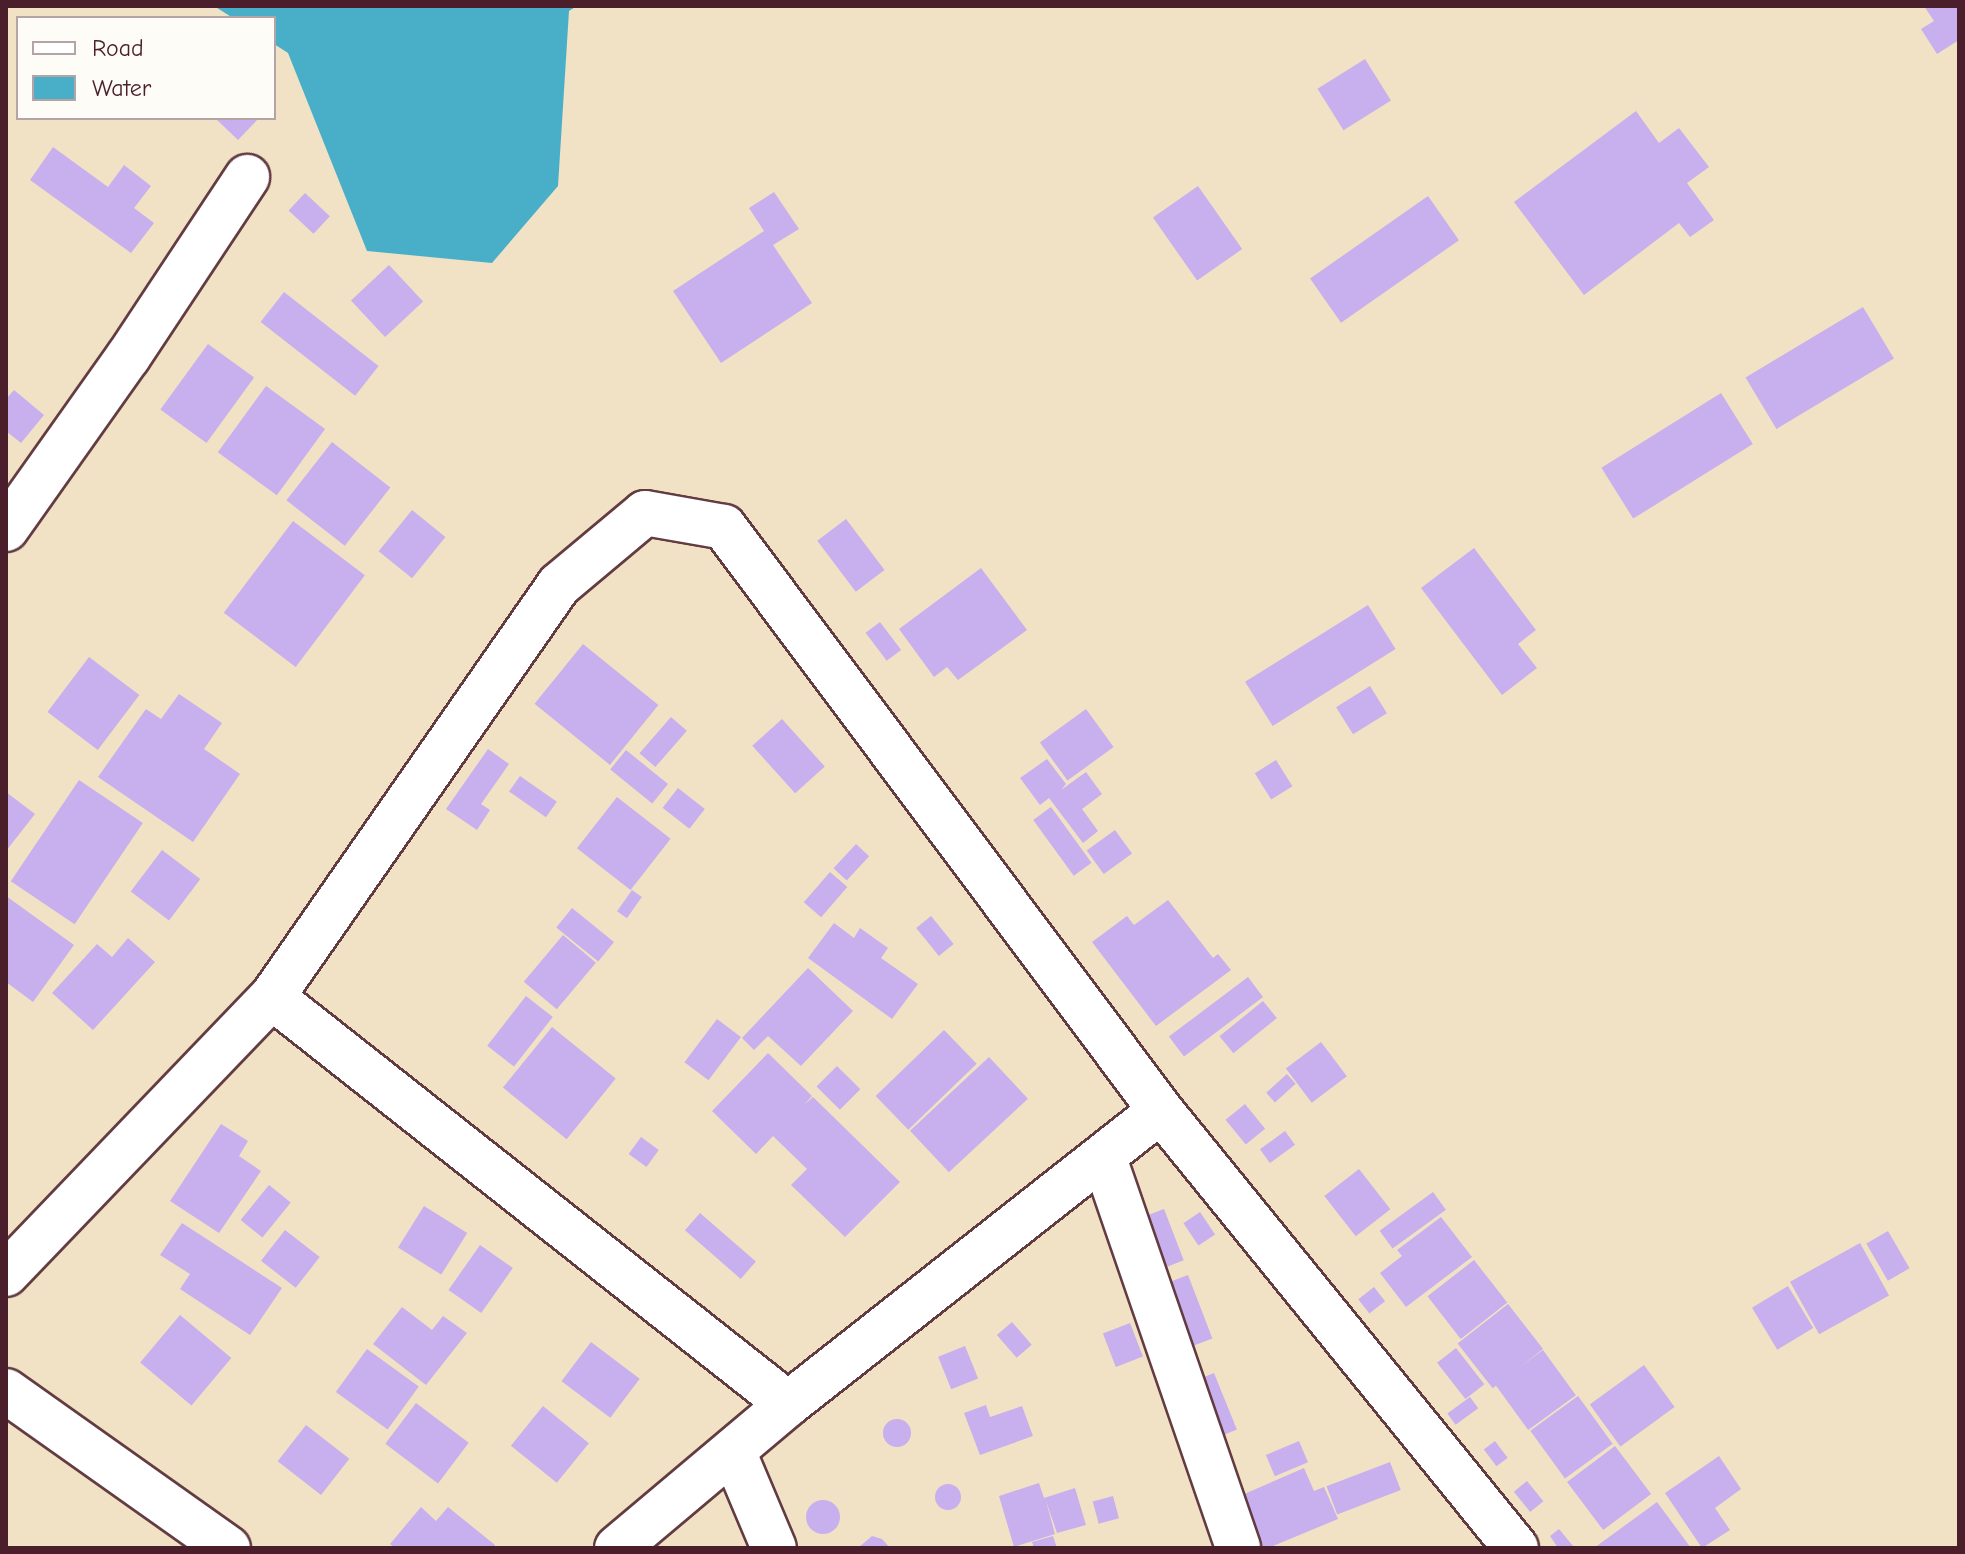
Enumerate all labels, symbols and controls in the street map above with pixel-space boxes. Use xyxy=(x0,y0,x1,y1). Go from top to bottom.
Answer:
legend xyxy=(16,16,276,120)
text: Road xyxy=(92,34,144,62)
text: Water xyxy=(92,74,151,102)

